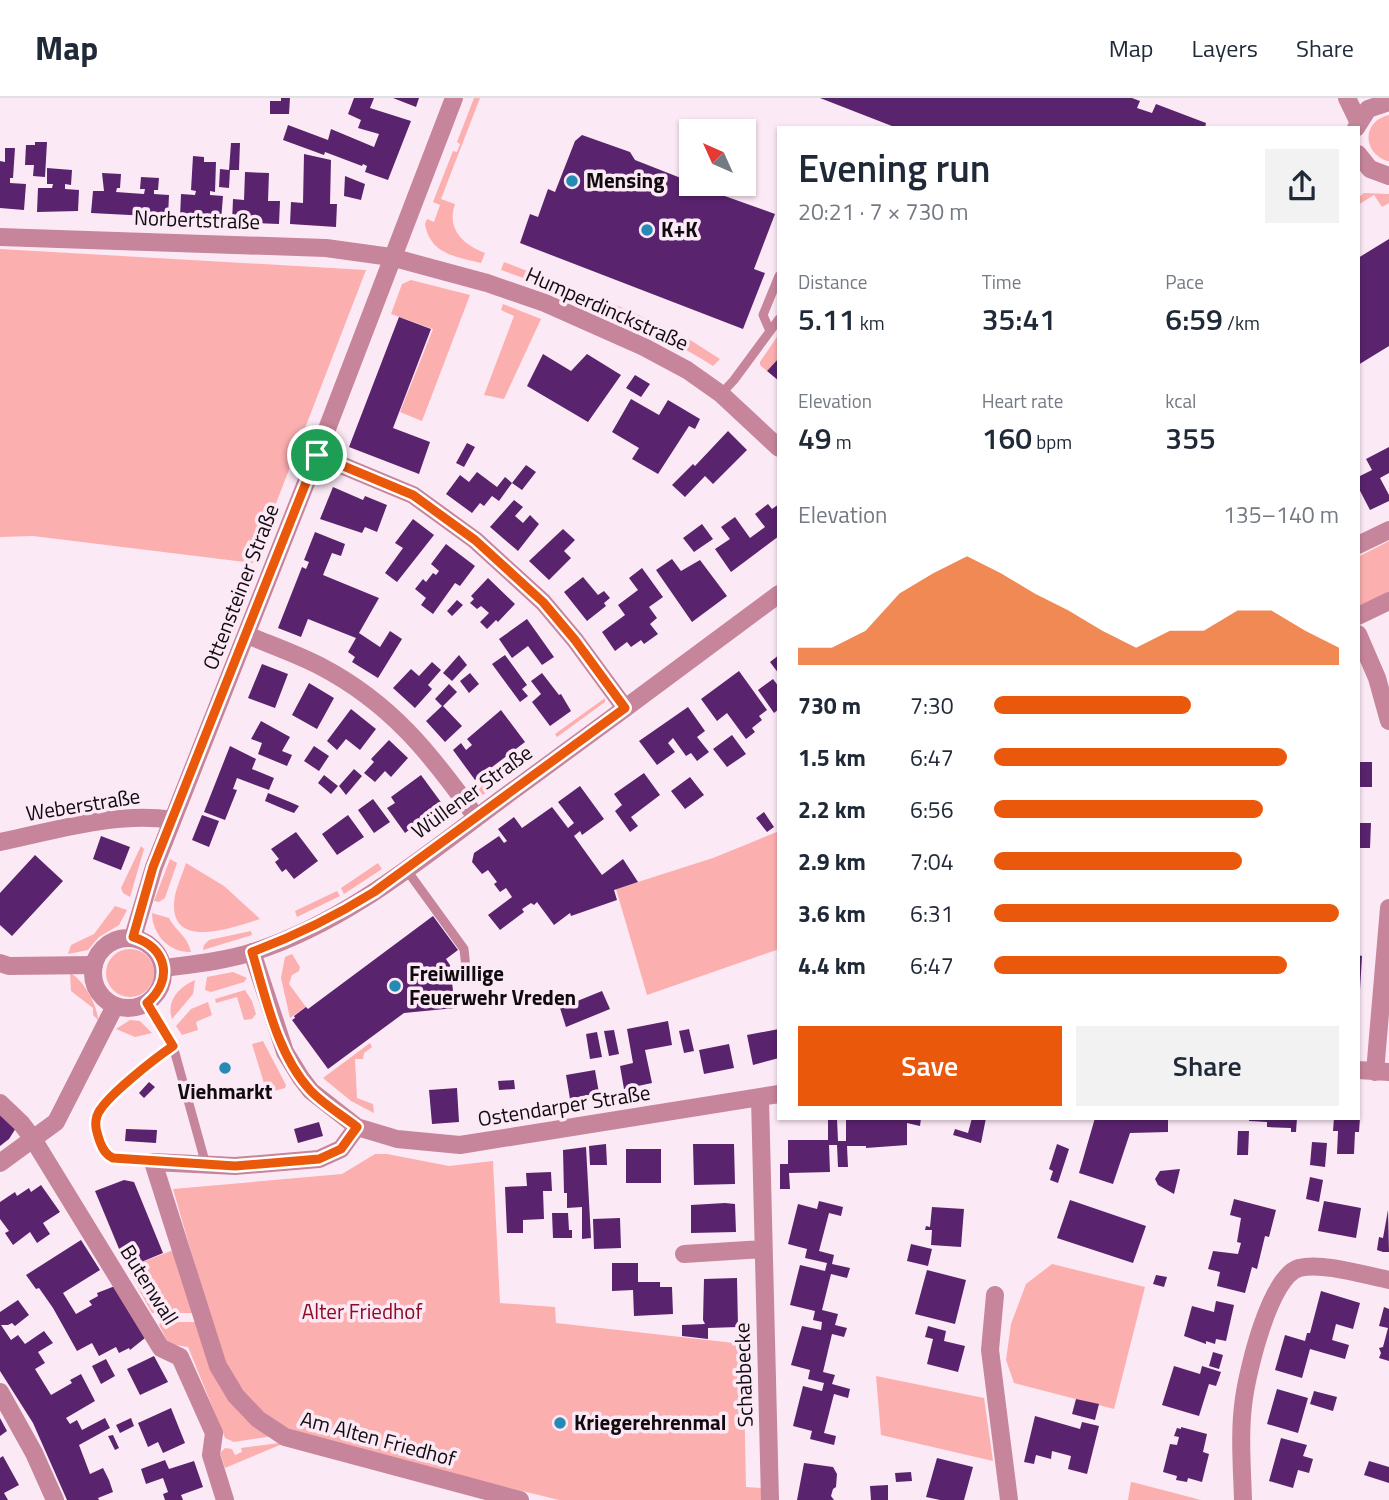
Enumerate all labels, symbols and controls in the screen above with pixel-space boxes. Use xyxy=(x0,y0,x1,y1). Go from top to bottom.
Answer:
text: Map xyxy=(35,23,98,73)
text: Map xyxy=(1109,30,1154,66)
text: Layers xyxy=(1192,30,1258,66)
text: Share xyxy=(1296,30,1354,66)
north arrow xyxy=(679,119,756,196)
map controls xyxy=(679,119,756,196)
text: Evening run xyxy=(798,139,991,197)
button: share xyxy=(1265,149,1339,223)
place label: Mensing xyxy=(586,164,664,196)
marker: Mensing xyxy=(564,173,580,189)
text: 20:21 · 7 × 730 m xyxy=(798,194,968,229)
street label: Norbertstraße xyxy=(133,201,261,237)
place label: K+K xyxy=(661,213,698,245)
marker: K+K xyxy=(639,222,655,238)
street label: Humperdinckstraße xyxy=(521,258,694,358)
text: Distance xyxy=(798,267,867,296)
text: Time xyxy=(982,267,1021,296)
text: Pace xyxy=(1165,267,1204,296)
text: 5.11 xyxy=(798,296,856,342)
text: 35:41 xyxy=(982,296,1056,342)
text: 6:59 xyxy=(1165,296,1223,342)
text: km xyxy=(856,308,885,337)
text: /km xyxy=(1223,308,1260,337)
text: Elevation xyxy=(798,386,872,415)
text: Heart rate xyxy=(982,386,1063,415)
text: kcal xyxy=(1165,386,1196,415)
text: 49 xyxy=(798,415,832,461)
text: 160 xyxy=(982,415,1032,461)
text: 355 xyxy=(1165,415,1216,461)
pin xyxy=(287,425,347,485)
text: m xyxy=(832,427,852,456)
text: bpm xyxy=(1032,427,1072,456)
icon: arrive xyxy=(298,436,336,474)
text: Elevation xyxy=(798,497,887,532)
text: 135–140 m xyxy=(1223,497,1339,532)
street label: Ottensteiner Straße xyxy=(194,499,286,674)
text: 730 m xyxy=(798,688,861,723)
text: 7:30 xyxy=(910,688,954,723)
street label: Wüllener Straße xyxy=(404,736,538,846)
text: 1.5 km xyxy=(798,740,866,775)
text: 6:47 xyxy=(910,740,954,775)
street label: Weberstraße xyxy=(23,779,142,829)
text: 2.2 km xyxy=(798,792,866,827)
text: 6:56 xyxy=(910,792,954,827)
text: 2.9 km xyxy=(798,844,866,879)
text: 7:04 xyxy=(910,844,954,879)
text: 3.6 km xyxy=(798,896,866,931)
text: 6:31 xyxy=(910,896,954,931)
text: 4.4 km xyxy=(798,948,866,983)
text: 6:47 xyxy=(910,948,954,983)
place label: Freiwillige Feuerwehr Vreden xyxy=(409,957,576,1013)
marker: Freiwillige Feuerwehr Vreden xyxy=(387,978,403,994)
button: Save xyxy=(798,1026,1062,1106)
button: Share xyxy=(1076,1026,1339,1106)
marker: Viehmarkt xyxy=(217,1060,233,1076)
place label: Viehmarkt xyxy=(177,1075,273,1107)
street label: Ostendarper Straße xyxy=(475,1076,652,1134)
street label: Butenwall xyxy=(113,1238,187,1331)
park label: Alter Friedhof xyxy=(302,1295,422,1327)
street label: Schabbecke xyxy=(725,1322,761,1428)
street label: Am Alten Friedhof xyxy=(297,1402,459,1474)
place label: Kriegerehrenmal xyxy=(574,1406,726,1438)
marker: Kriegerehrenmal xyxy=(552,1415,568,1431)

